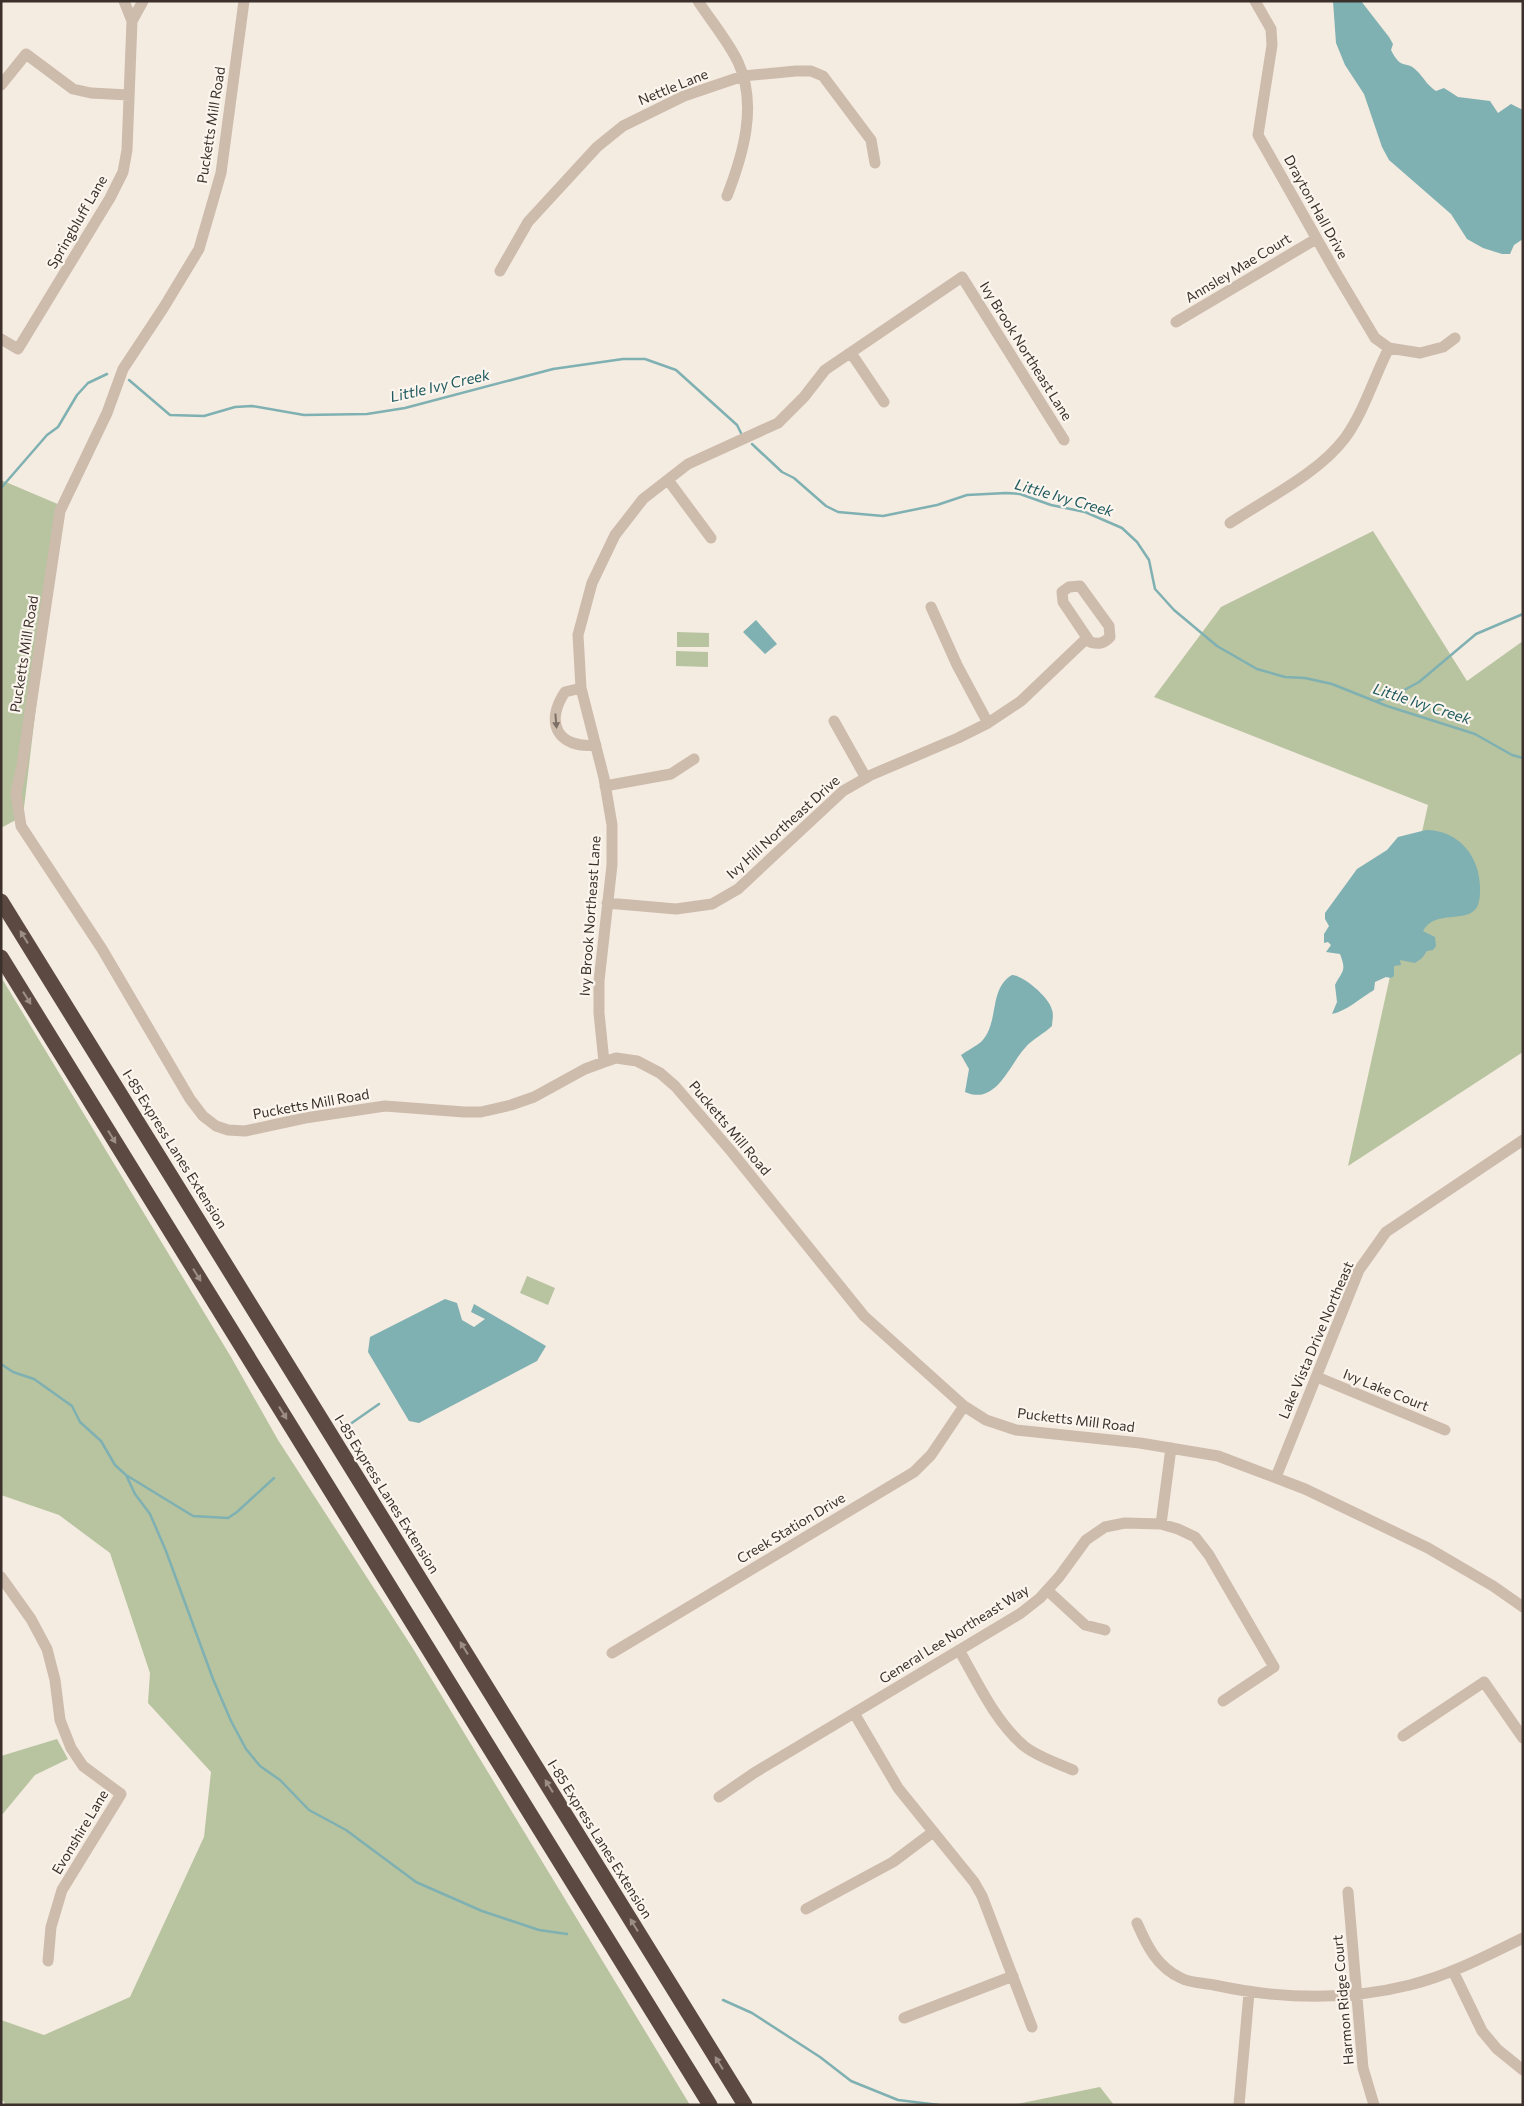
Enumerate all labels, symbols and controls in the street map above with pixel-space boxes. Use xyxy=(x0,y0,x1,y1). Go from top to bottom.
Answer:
street label: Pucketts Mill Road xyxy=(193,65,228,185)
street label: Nettle Lane xyxy=(635,65,710,108)
street label: Drayton Hall Drive xyxy=(1281,152,1352,262)
street label: Springbluff Lane xyxy=(43,172,110,272)
street label: Annsley Mae Court xyxy=(1182,229,1294,306)
street label: Ivy Brook Northeast Lane xyxy=(977,278,1076,423)
water label: Little Ivy Creek xyxy=(388,365,492,405)
water label: Little Ivy Creek xyxy=(1013,474,1117,520)
street label: Pucketts Mill Road xyxy=(6,594,41,714)
water label: Little Ivy Creek xyxy=(1371,679,1474,728)
one-way arrow xyxy=(552,713,560,729)
street label: Ivy Hill Northeast Drive xyxy=(723,771,843,882)
street label: Ivy Brook Northeast Lane xyxy=(575,835,604,997)
one-way arrow xyxy=(19,930,28,943)
one-way arrow xyxy=(22,992,31,1005)
street label: I-85 Express Lanes Extension xyxy=(119,1066,231,1231)
street label: Pucketts Mill Road xyxy=(686,1077,775,1178)
street label: Pucketts Mill Road xyxy=(251,1085,371,1122)
one-way arrow xyxy=(107,1130,117,1143)
street label: Lake Vista Drive Northeast xyxy=(1275,1258,1357,1421)
one-way arrow xyxy=(193,1269,202,1282)
street label: Ivy Lake Court xyxy=(1341,1365,1432,1415)
street label: Pucketts Mill Road xyxy=(1016,1404,1136,1435)
one-way arrow xyxy=(278,1407,287,1420)
street label: I-85 Express Lanes Extension xyxy=(331,1411,443,1576)
street label: Creek Station Drive xyxy=(734,1489,848,1567)
street label: General Lee Northeast Way xyxy=(876,1580,1032,1687)
one-way arrow xyxy=(459,1641,469,1654)
street label: I-85 Express Lanes Extension xyxy=(544,1756,656,1921)
one-way arrow xyxy=(544,1780,554,1793)
street label: Evonshire Lane xyxy=(48,1786,111,1877)
one-way arrow xyxy=(630,1918,639,1931)
street label: Harmon Ridge Court xyxy=(1328,1934,1357,2066)
one-way arrow xyxy=(715,2057,724,2070)

